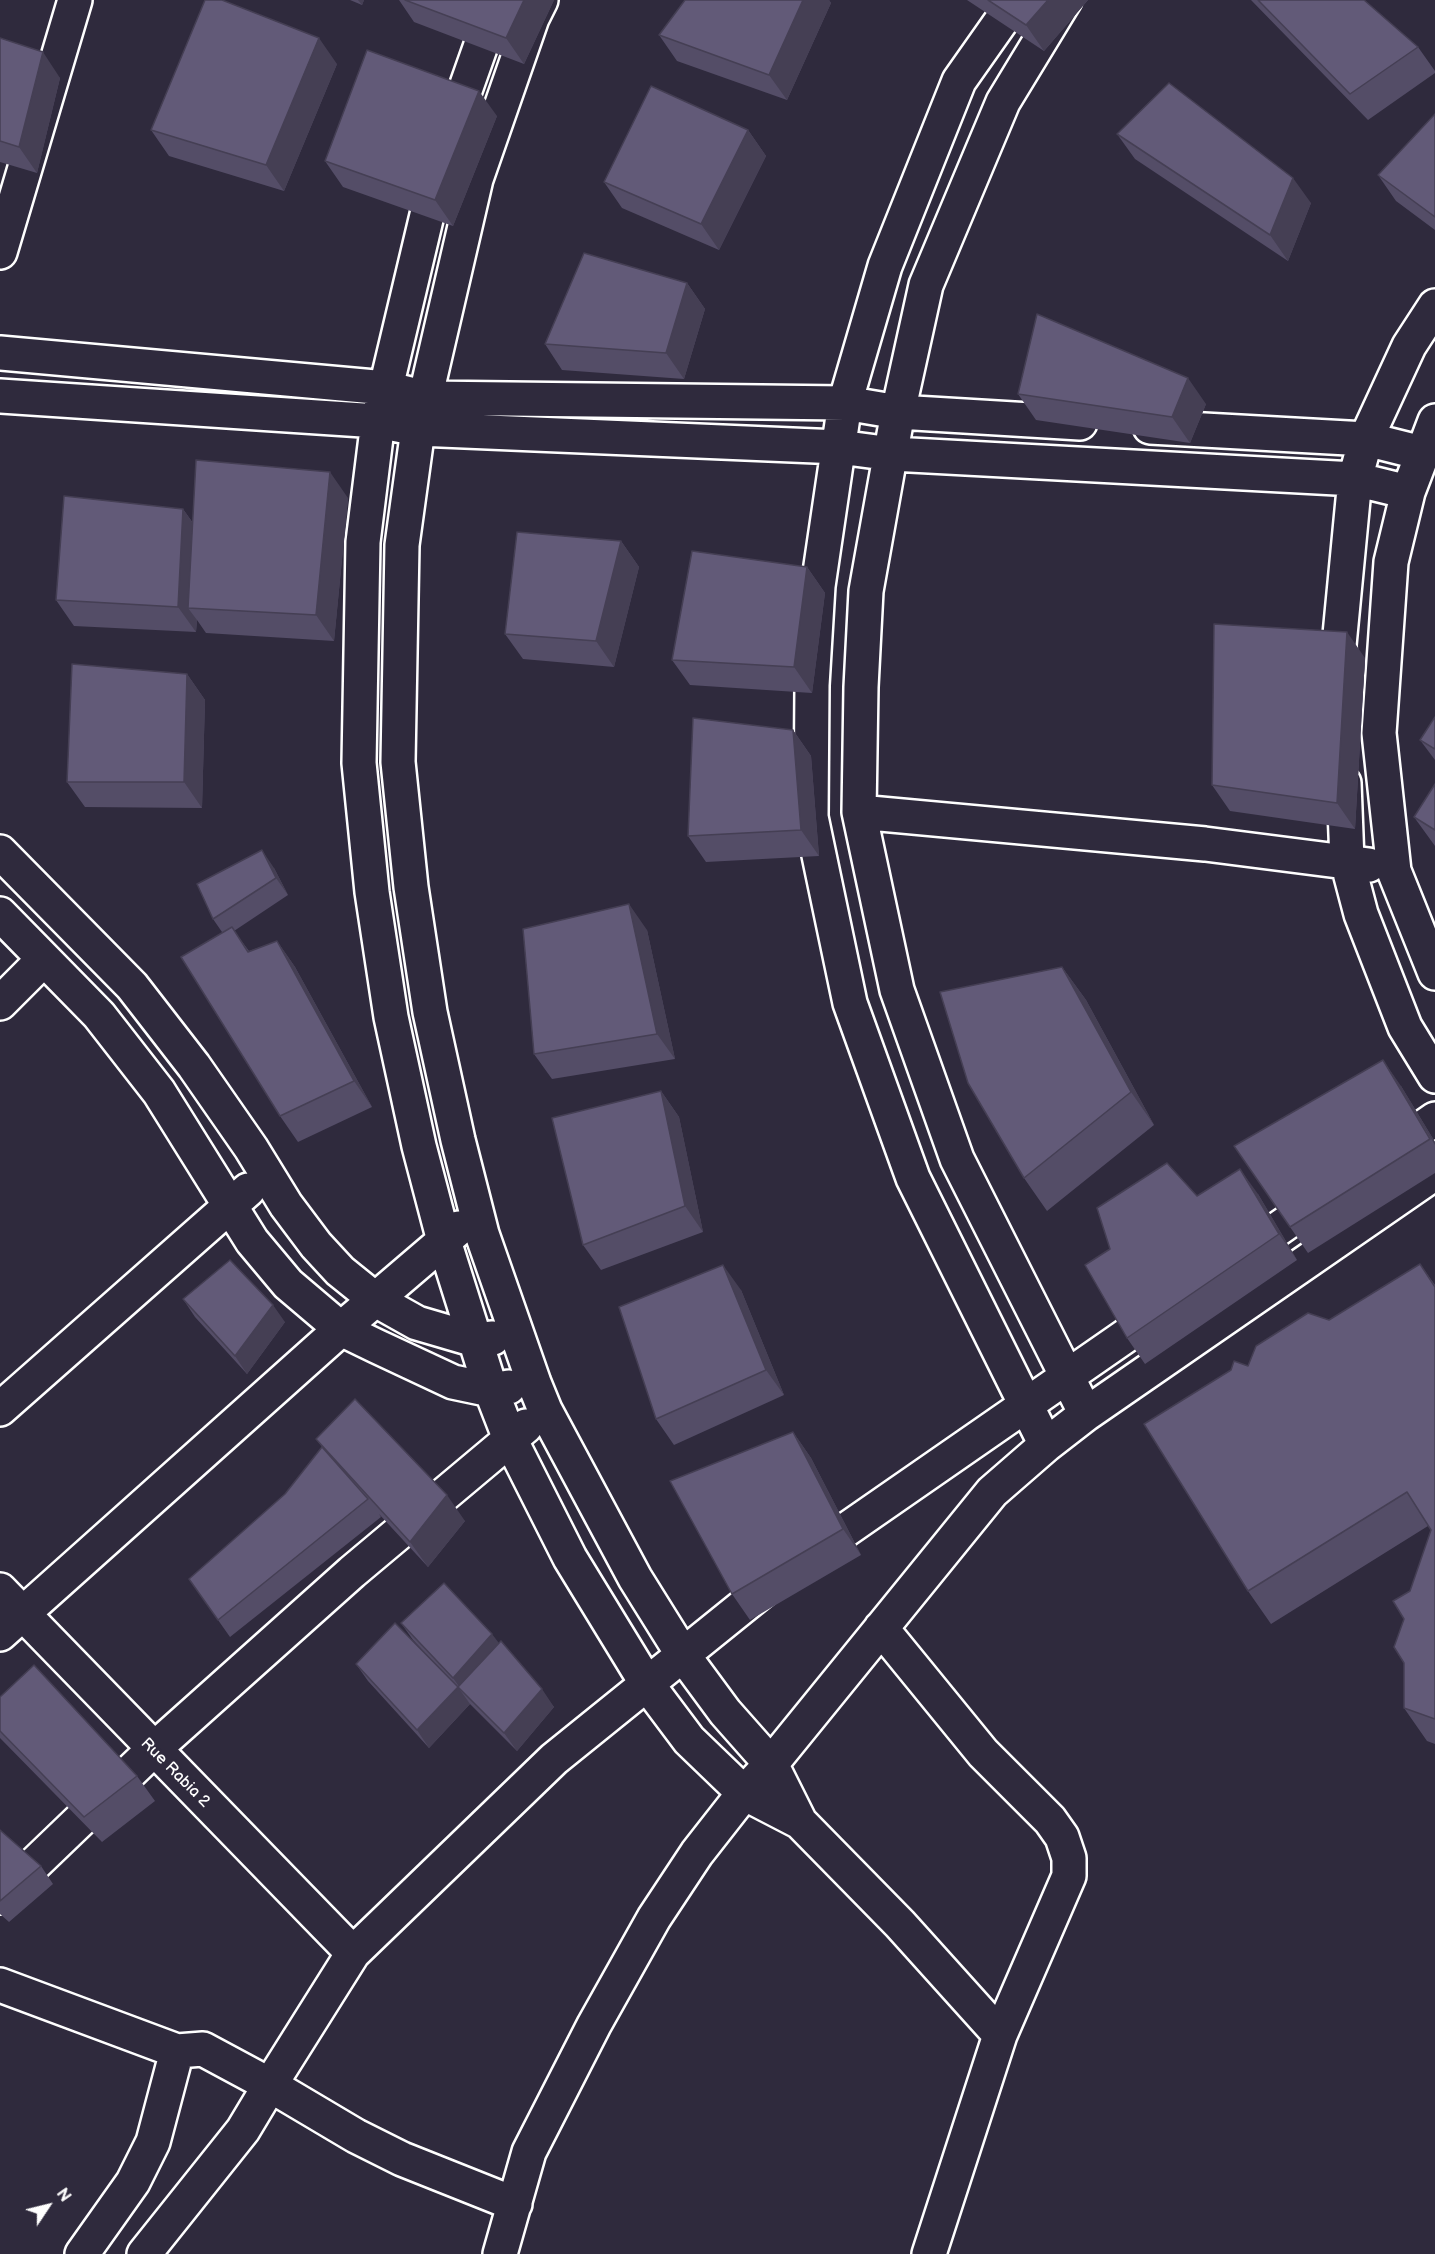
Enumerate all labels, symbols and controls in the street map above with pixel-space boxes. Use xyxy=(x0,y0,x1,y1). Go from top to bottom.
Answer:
street label: Rue Rabia 2 xyxy=(136,1734,214,1812)
north arrow xyxy=(18,2176,78,2236)
text: N xyxy=(52,2185,74,2206)

